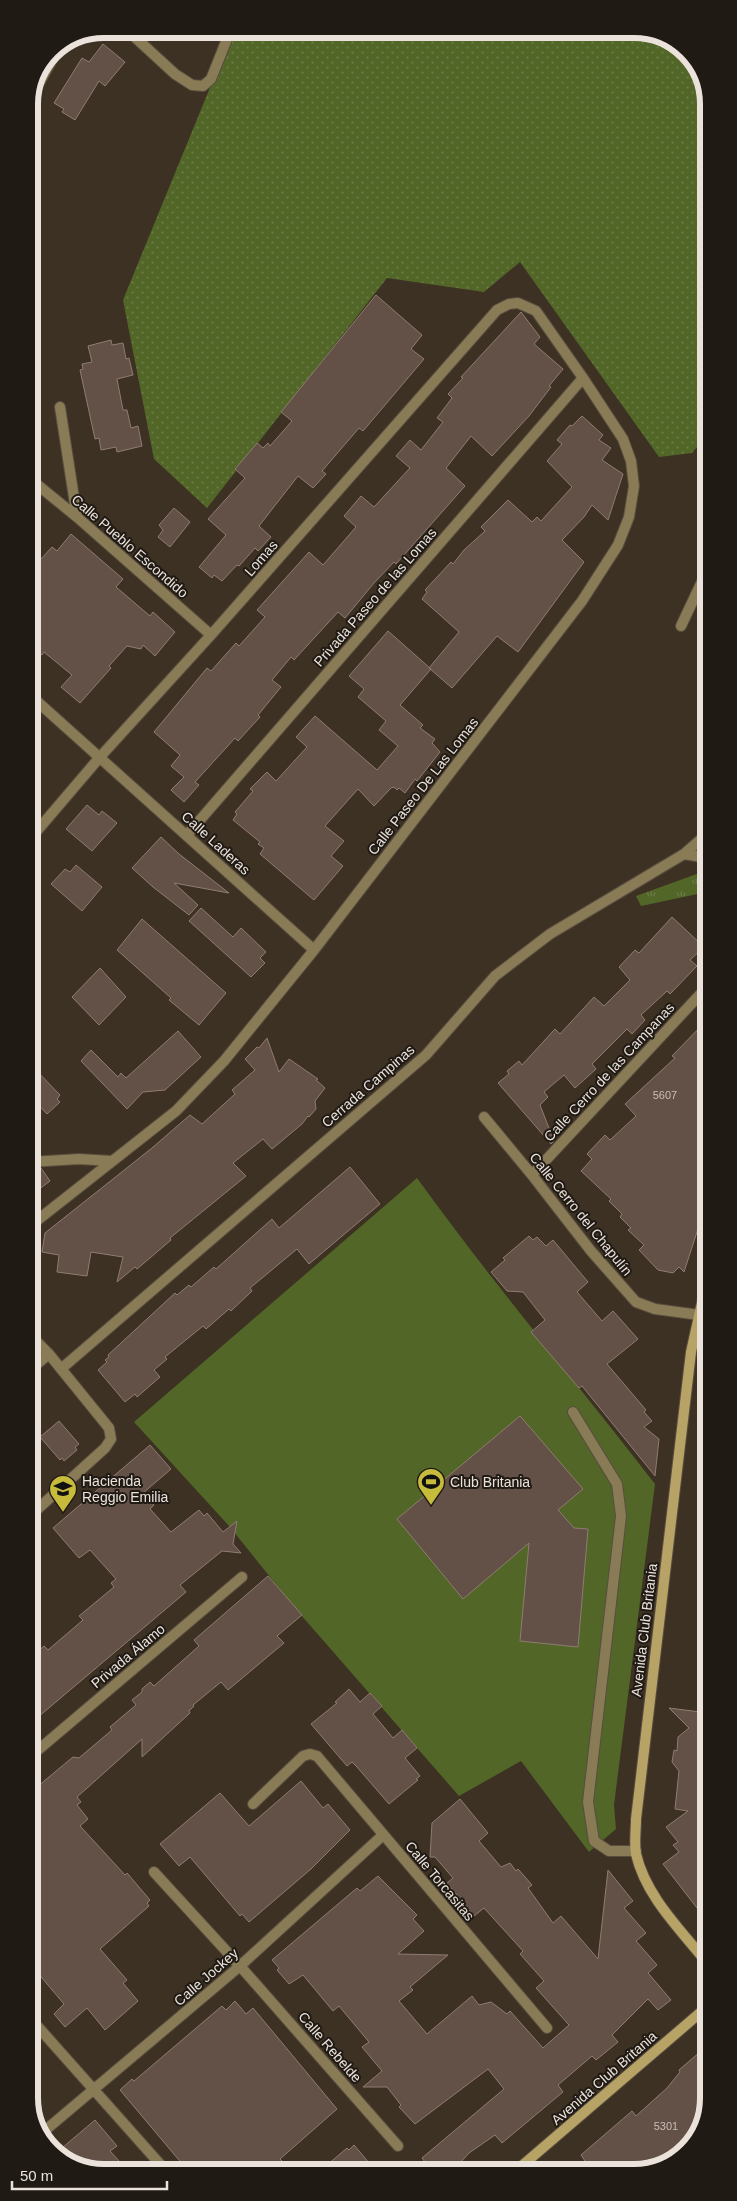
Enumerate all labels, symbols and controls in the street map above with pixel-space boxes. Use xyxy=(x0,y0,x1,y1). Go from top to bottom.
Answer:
street label: Calle Pueblo Escondido xyxy=(69,491,192,601)
street label: Privada Paseo de las Lomas xyxy=(311,524,439,670)
street label: Lomas xyxy=(241,537,281,579)
street label: Calle Paseo De Las Lomas xyxy=(364,714,482,858)
street label: Calle Laderas xyxy=(179,808,253,878)
street label: Calle Cerro de las Campanas xyxy=(541,999,677,1145)
street label: Cerrada Campinas xyxy=(318,1041,418,1131)
house number: 5607 xyxy=(653,1089,677,1101)
street label: Calle Cerro del Chapulín xyxy=(527,1149,635,1279)
sports icon: Club Britania xyxy=(416,1467,446,1506)
place label: Hacienda Reggio Emilia xyxy=(82,1473,169,1505)
school or university icon: Hacienda Reggio Emilia xyxy=(48,1474,78,1513)
place label: Club Britania xyxy=(450,1474,530,1490)
street label: Avenida Club Britania xyxy=(628,1562,660,1698)
street label: Privada Álamo xyxy=(88,1620,168,1691)
street label: Calle Torcasitas xyxy=(402,1838,478,1924)
street label: Calle Jockey xyxy=(171,1945,241,2009)
street label: Calle Rebelde xyxy=(295,2009,365,2086)
street label: Avenida Club Britania xyxy=(548,2028,660,2128)
house number: 5301 xyxy=(654,2120,678,2132)
scale bar xyxy=(12,2158,168,2190)
text: 50 m xyxy=(20,2167,53,2184)

